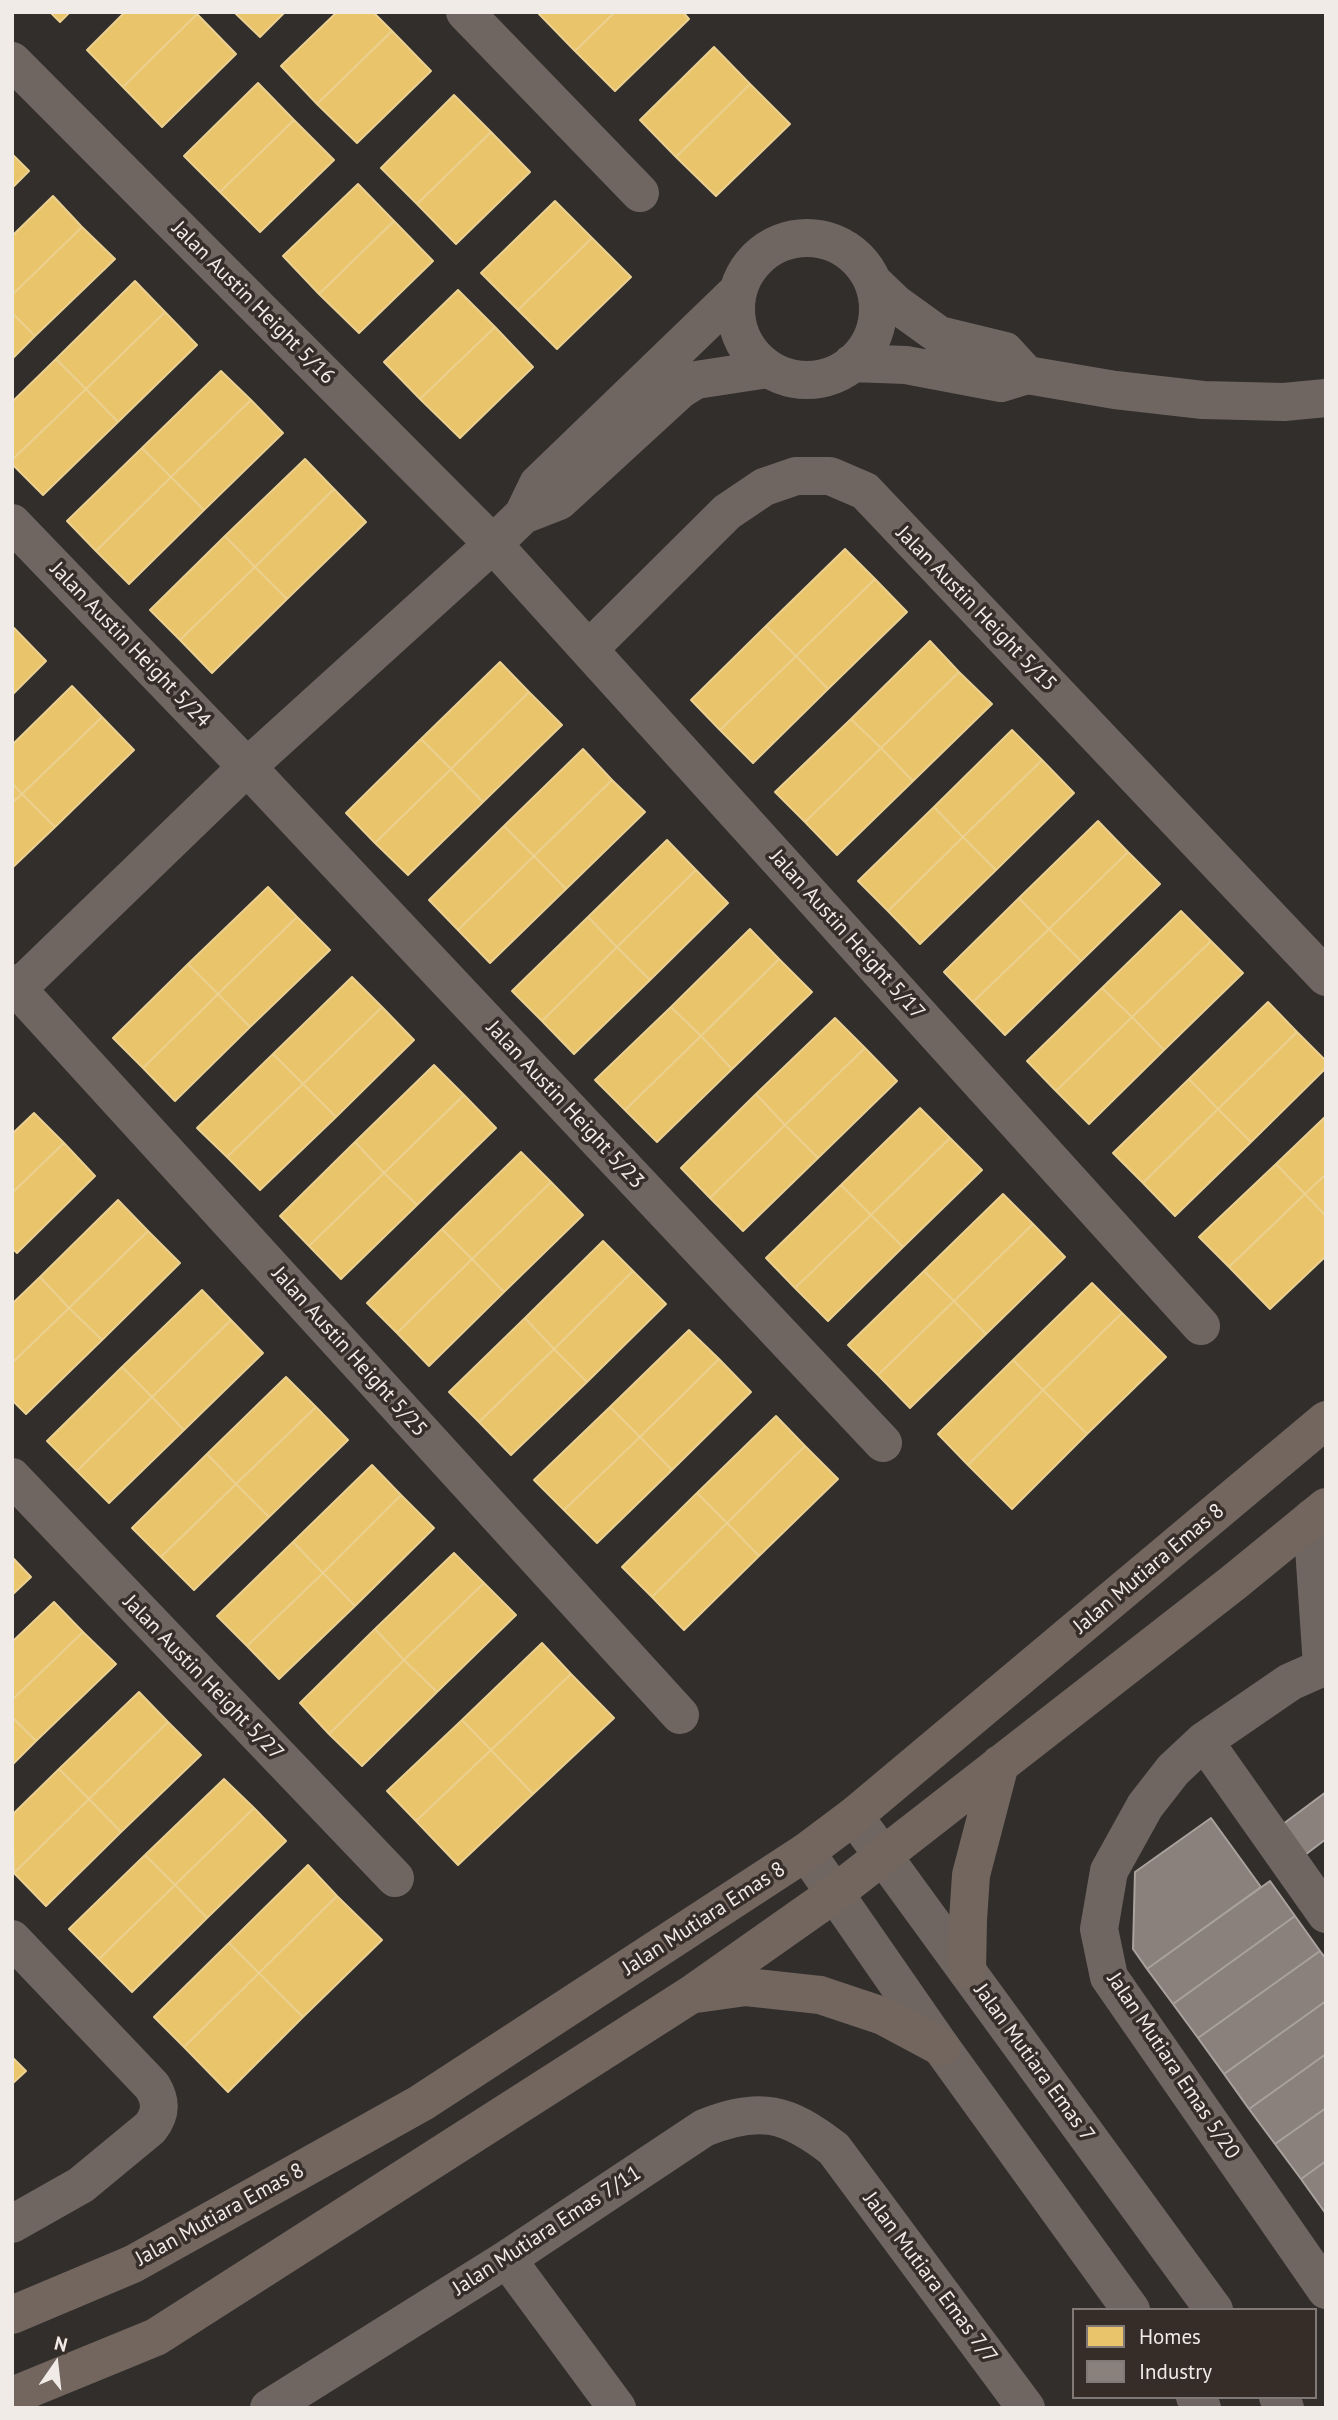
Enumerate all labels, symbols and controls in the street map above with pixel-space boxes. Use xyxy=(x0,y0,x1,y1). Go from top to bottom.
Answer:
street label: Jalan Austin Height 5/16 xyxy=(166,216,340,390)
street label: Jalan Austin Height 5/15 xyxy=(890,521,1062,697)
street label: Jalan Austin Height 5/24 xyxy=(44,557,216,733)
street label: Jalan Austin Height 5/17 xyxy=(764,845,930,1025)
street label: Jalan Austin Height 5/23 xyxy=(481,1016,649,1194)
street label: Jalan Austin Height 5/25 xyxy=(266,1262,432,1442)
street label: Jalan Mutiara Emas 8 xyxy=(1068,1499,1230,1639)
street label: Jalan Austin Height 5/27 xyxy=(117,1590,289,1766)
street label: Jalan Mutiara Emas 8 xyxy=(618,1857,790,1981)
street label: Jalan Mutiara Emas 5/20 xyxy=(1101,1968,1245,2164)
street label: Jalan Mutiara Emas 7 xyxy=(968,1979,1100,2147)
street label: Jalan Mutiara Emas 8 xyxy=(131,2158,309,2272)
street label: Jalan Mutiara Emas 7/11 xyxy=(448,2161,646,2301)
street label: Jalan Mutiara Emas 7/7 xyxy=(857,2187,1003,2369)
legend xyxy=(1072,2308,1317,2399)
text: Homes xyxy=(1139,2323,1201,2350)
north arrow xyxy=(21,2329,91,2399)
text: N xyxy=(52,2330,70,2357)
text: Industry xyxy=(1139,2358,1212,2385)

